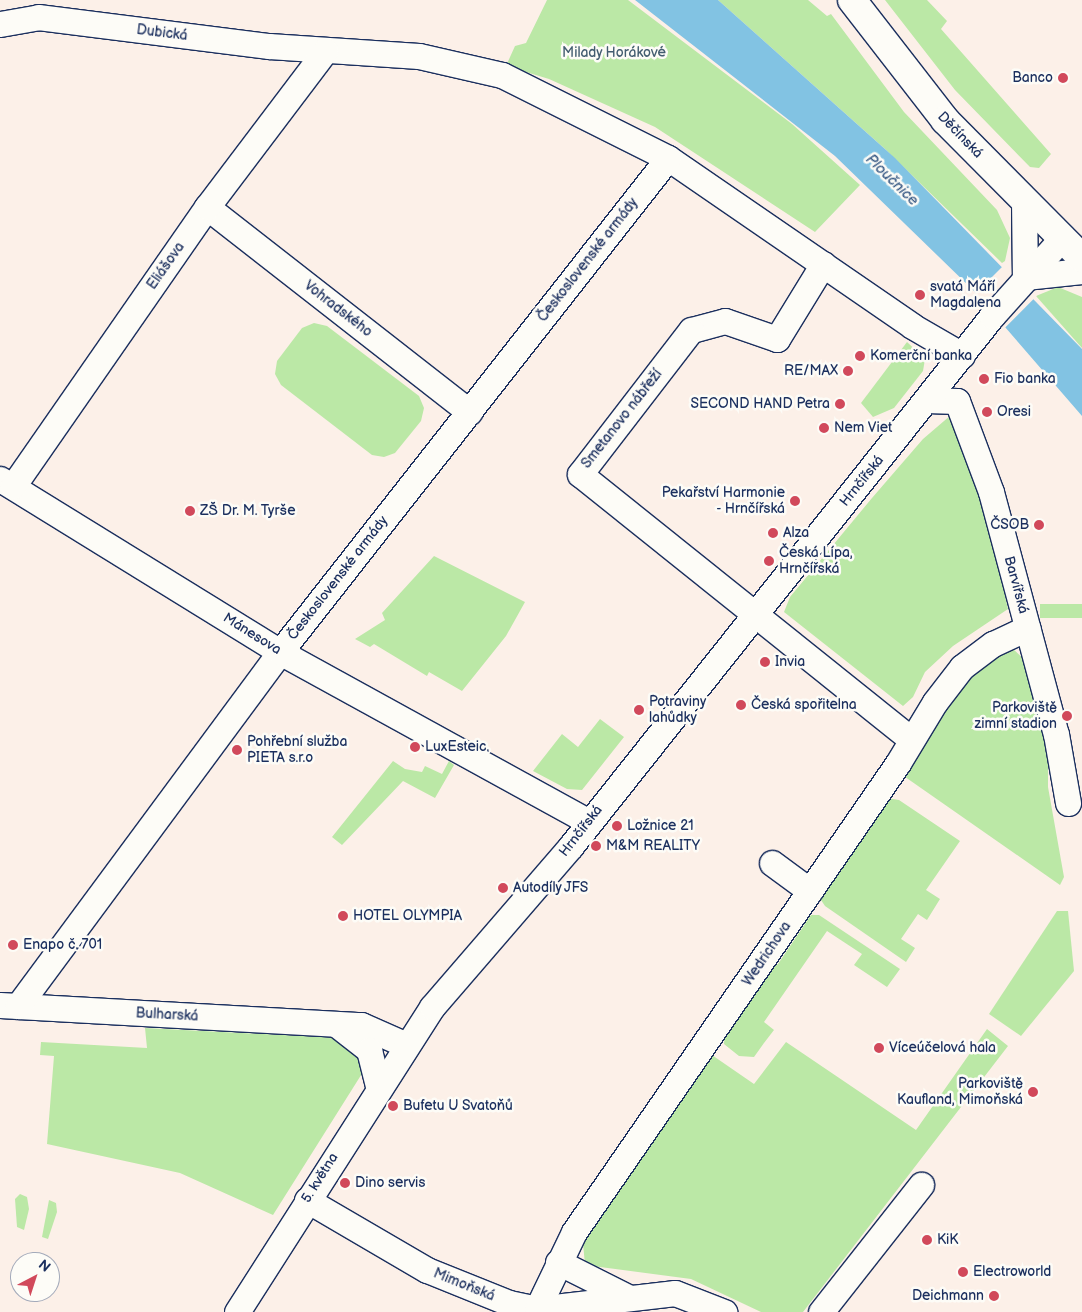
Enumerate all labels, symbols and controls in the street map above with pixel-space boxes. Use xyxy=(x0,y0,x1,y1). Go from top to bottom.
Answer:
street label: Dubická xyxy=(136,22,188,44)
park label: Milady Horákové xyxy=(562,45,666,61)
place label: Banco xyxy=(1012,70,1053,86)
marker: Banco xyxy=(1057,72,1069,84)
street label: Děčínská xyxy=(934,108,986,162)
water label: Ploučnice xyxy=(862,150,922,210)
street label: Československé armády xyxy=(534,195,642,325)
street label: Eliášova xyxy=(144,239,188,293)
street label: Vohradského xyxy=(301,277,375,341)
place label: svatá Máří Magdalena xyxy=(930,279,1001,312)
marker: svatá Máří Magdalena xyxy=(914,289,926,301)
place label: Komerční banka xyxy=(870,348,972,364)
marker: Komerční banka xyxy=(854,350,866,362)
place label: RE/MAX xyxy=(784,363,838,379)
marker: RE/MAX xyxy=(842,365,854,377)
street label: Smetanovo nábřeží xyxy=(578,366,666,472)
place label: Fio banka xyxy=(994,371,1056,387)
marker: Fio banka xyxy=(978,373,990,385)
place label: SECOND HAND Petra xyxy=(691,396,830,412)
marker: SECOND HAND Petra xyxy=(834,398,846,410)
place label: Oresi xyxy=(997,404,1031,420)
marker: Oresi xyxy=(981,406,993,418)
place label: Nem Viet xyxy=(834,420,893,436)
marker: Nem Viet xyxy=(818,422,830,434)
street label: Hrnčířská xyxy=(836,452,888,510)
place label: Pekařství Harmonie - Hrnčířská xyxy=(662,485,785,518)
marker: Pekařství Harmonie - Hrnčířská xyxy=(789,495,801,507)
place label: ZŠ Dr. M. Tyrše xyxy=(200,503,296,519)
marker: ZŠ Dr. M. Tyrše xyxy=(184,505,196,517)
street label: Československé armády xyxy=(284,513,392,643)
place label: ČSOB xyxy=(990,517,1029,533)
marker: ČSOB xyxy=(1033,519,1045,531)
place label: Alza xyxy=(783,525,809,541)
marker: Alza xyxy=(767,527,779,539)
place label: Česká Lípa, Hrnčířská xyxy=(779,545,852,578)
street label: Barvířská xyxy=(1000,554,1032,616)
marker: Česká Lípa, Hrnčířská xyxy=(763,555,775,567)
street label: Mánesova xyxy=(220,610,284,658)
place label: Invia xyxy=(775,654,805,670)
marker: Invia xyxy=(759,656,771,668)
place label: Potraviny lahůdky xyxy=(649,694,706,726)
place label: Česká spořitelna xyxy=(751,697,857,713)
marker: Česká spořitelna xyxy=(735,699,747,711)
place label: Parkoviště zimní stadion xyxy=(975,700,1057,732)
marker: Potraviny lahůdky xyxy=(633,704,645,716)
marker: Parkoviště zimní stadion xyxy=(1061,710,1073,722)
place label: Pohřební služba PIETA s.r.o xyxy=(247,734,347,766)
place label: LuxEsteic. xyxy=(425,739,489,755)
marker: LuxEsteic. xyxy=(409,741,421,753)
marker: Pohřební služba PIETA s.r.o xyxy=(231,744,243,756)
street label: Hrnčířská xyxy=(556,802,606,860)
place label: Ložnice 21 xyxy=(627,818,694,834)
marker: Ložnice 21 xyxy=(611,820,623,832)
place label: M&M REALITY xyxy=(606,838,700,854)
marker: M&M REALITY xyxy=(590,840,602,852)
place label: Autodíly JFS xyxy=(513,880,590,896)
marker: Autodíly JFS xyxy=(497,882,509,894)
place label: HOTEL OLYMPIA xyxy=(353,908,462,924)
marker: HOTEL OLYMPIA xyxy=(337,910,349,922)
street label: Wedrichova xyxy=(739,919,795,989)
place label: Enapo č. 701 xyxy=(23,937,102,953)
marker: Enapo č. 701 xyxy=(7,939,19,951)
street label: Bulharská xyxy=(135,1005,199,1025)
place label: Víceúčelová hala xyxy=(889,1040,996,1056)
marker: Víceúčelová hala xyxy=(873,1042,885,1054)
place label: Parkoviště Kaufland, Mimoňská xyxy=(897,1076,1023,1108)
marker: Parkoviště Kaufland, Mimoňská xyxy=(1027,1086,1039,1098)
place label: Bufetu U Svatoňů xyxy=(403,1098,513,1114)
marker: Bufetu U Svatoňů xyxy=(387,1100,399,1112)
street label: 5. května xyxy=(298,1150,342,1206)
place label: Dino servis xyxy=(355,1175,425,1191)
marker: Dino servis xyxy=(339,1177,351,1189)
place label: KiK xyxy=(937,1232,958,1248)
marker: KiK xyxy=(921,1234,933,1246)
north arrow xyxy=(10,1252,60,1302)
text: N xyxy=(35,1256,54,1276)
place label: Electroworld xyxy=(973,1264,1051,1280)
street label: Mimoňská xyxy=(431,1265,497,1305)
marker: Electroworld xyxy=(957,1266,969,1278)
place label: Deichmann xyxy=(912,1288,984,1304)
marker: Deichmann xyxy=(988,1290,1000,1302)

